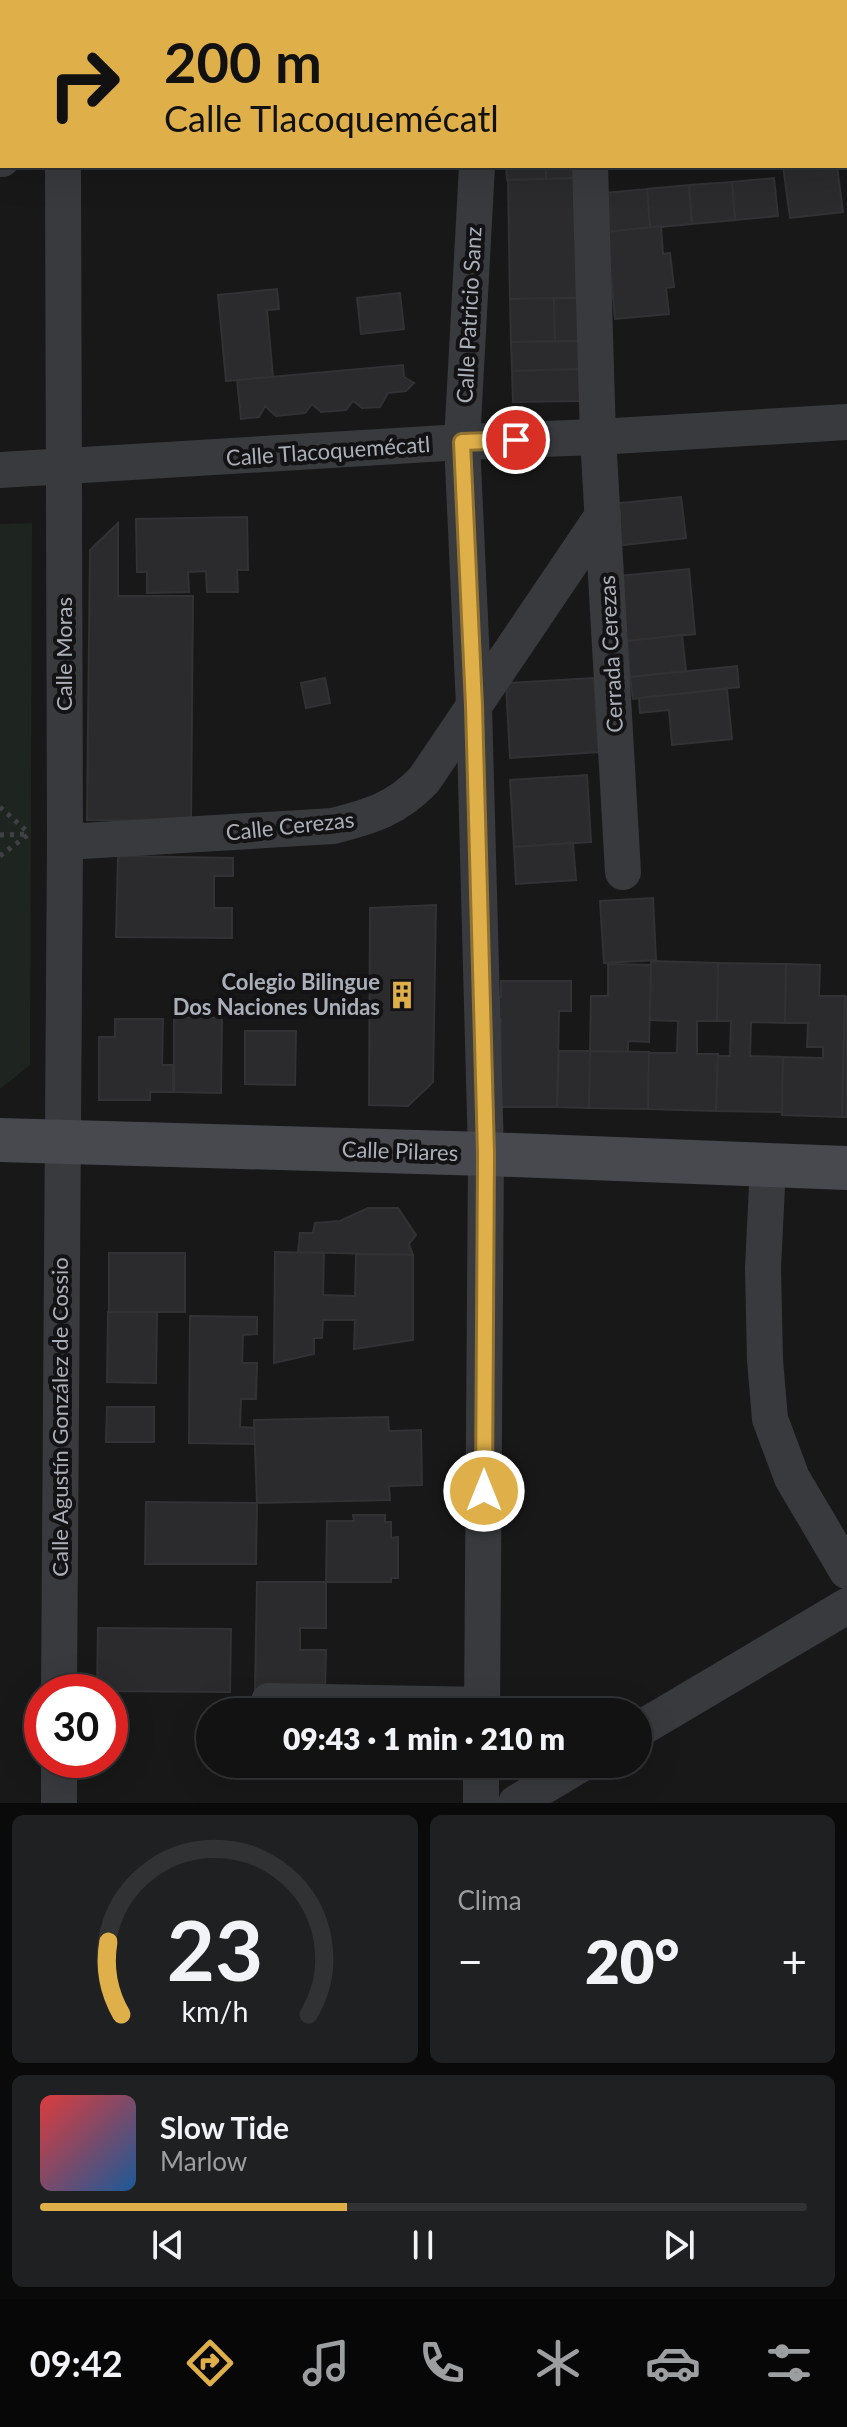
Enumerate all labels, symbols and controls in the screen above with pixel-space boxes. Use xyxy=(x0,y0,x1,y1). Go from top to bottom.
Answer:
text: 200 m xyxy=(164,28,322,95)
icon: right xyxy=(32,32,136,136)
text: Calle Tlacoquemécatl xyxy=(164,96,499,140)
street label: Calle Patricio Sanz xyxy=(450,226,487,404)
pin xyxy=(482,406,550,474)
icon: arrive xyxy=(494,418,538,462)
street label: Calle Tlacoquemécatl xyxy=(225,430,431,471)
street label: Cerrada Cerezas xyxy=(593,575,628,733)
street label: Calle Moras xyxy=(50,597,77,711)
street label: Calle Cerezas xyxy=(224,805,355,846)
place label: Colegio Bilingue Dos Naciones Unidas xyxy=(173,968,380,1020)
building icon: Colegio Bilingue Dos Naciones Unidas xyxy=(387,980,417,1010)
street label: Calle Pilares xyxy=(341,1135,459,1166)
street label: Calle Agustín González de Cossio xyxy=(46,1257,73,1577)
position arrow xyxy=(442,1449,526,1533)
speed limit sign: 30 xyxy=(24,1674,128,1778)
text: 09:43 · 1 min · 210 m xyxy=(283,1720,565,1756)
text: Clima xyxy=(458,1884,522,1916)
text: 23 xyxy=(167,1899,263,1999)
text: 20° xyxy=(585,1925,680,1997)
text: − xyxy=(458,1935,483,1987)
text: + xyxy=(781,1935,807,1987)
text: km/h xyxy=(181,1994,248,2028)
text: Slow Tide xyxy=(160,2109,289,2145)
text: Marlow xyxy=(160,2145,247,2177)
icon: previous xyxy=(146,2223,190,2267)
icon: pause xyxy=(401,2223,445,2267)
icon: next xyxy=(657,2223,701,2267)
icon: directions xyxy=(182,2335,238,2391)
icon: music xyxy=(298,2335,354,2391)
icon: phone xyxy=(414,2335,470,2391)
icon: climate xyxy=(530,2335,586,2391)
icon: car xyxy=(645,2335,701,2391)
icon: filters xyxy=(761,2335,817,2391)
text: 09:42 xyxy=(30,2341,123,2385)

